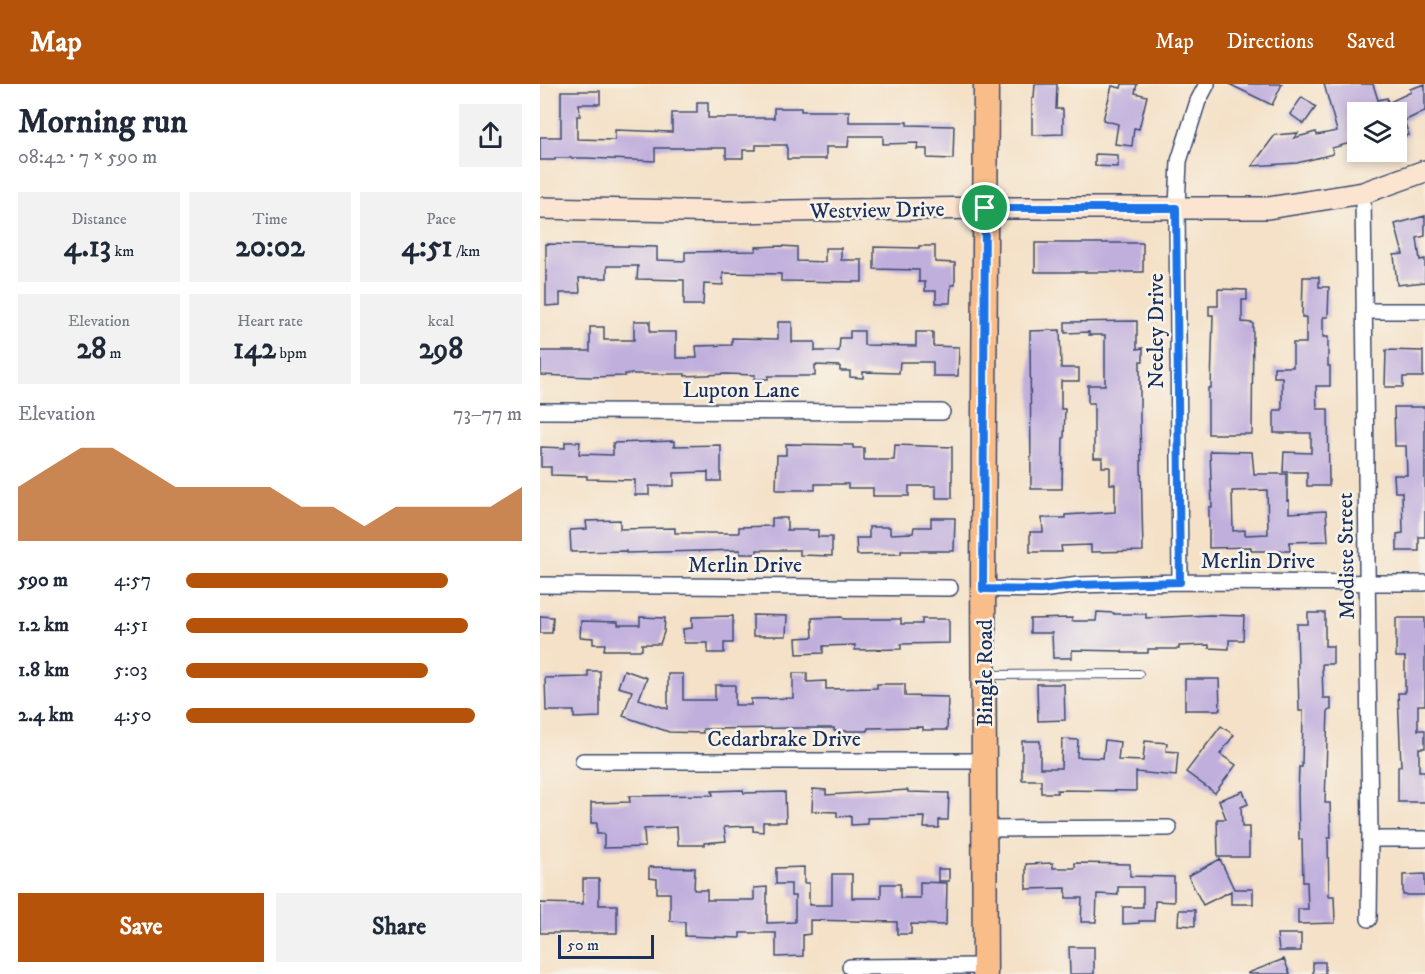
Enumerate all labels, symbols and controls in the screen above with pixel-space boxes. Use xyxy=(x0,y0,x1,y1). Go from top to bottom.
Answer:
text: Map xyxy=(30,25,82,60)
text: Map xyxy=(1155,29,1194,55)
text: Directions xyxy=(1227,29,1314,55)
text: Saved xyxy=(1347,29,1395,55)
text: Morning run xyxy=(18,102,187,143)
map controls xyxy=(1347,102,1407,162)
button: layers xyxy=(1347,102,1407,162)
button: share xyxy=(459,104,522,167)
text: 08:42 · 7 × 590 m xyxy=(18,145,157,170)
pin xyxy=(959,182,1010,233)
icon: arrive xyxy=(968,191,1001,224)
street label: Westview Drive xyxy=(808,196,945,225)
text: Distance xyxy=(71,209,127,229)
text: Time xyxy=(253,209,287,229)
text: Pace xyxy=(426,209,456,229)
text: 4.13 xyxy=(64,229,111,266)
text: 20:02 xyxy=(235,229,305,266)
text: 4:51 xyxy=(402,229,453,266)
text: km xyxy=(111,241,134,261)
text: /km xyxy=(453,241,480,261)
street label: Neeley Drive xyxy=(1143,273,1170,389)
text: Elevation xyxy=(68,311,130,331)
text: Heart rate xyxy=(237,311,303,331)
text: kcal xyxy=(428,311,454,331)
text: 28 xyxy=(76,331,106,368)
text: 142 xyxy=(233,331,276,368)
text: 298 xyxy=(419,331,463,368)
text: m xyxy=(106,343,122,363)
text: bpm xyxy=(276,343,307,363)
street label: Lupton Lane xyxy=(682,377,800,404)
text: Elevation xyxy=(18,402,95,427)
text: 73–77 m xyxy=(453,402,522,427)
street label: Modiste Street xyxy=(1332,492,1361,620)
street label: Merlin Drive xyxy=(1201,548,1315,575)
street label: Merlin Drive xyxy=(688,552,802,579)
text: 590 m xyxy=(18,568,68,593)
text: 4:57 xyxy=(114,568,151,593)
text: 1.2 km xyxy=(18,613,69,638)
text: 4:51 xyxy=(114,613,148,638)
street label: Bingle Road xyxy=(972,619,999,727)
text: 1.8 km xyxy=(18,658,69,683)
text: 5:03 xyxy=(114,658,147,683)
text: 2.4 km xyxy=(18,703,74,728)
text: 4:50 xyxy=(114,703,151,728)
street label: Cedarbrake Drive xyxy=(707,726,861,753)
button: Save xyxy=(18,893,264,962)
button: Share xyxy=(276,893,522,962)
scale bar xyxy=(558,932,654,960)
text: 50 m xyxy=(567,935,599,955)

